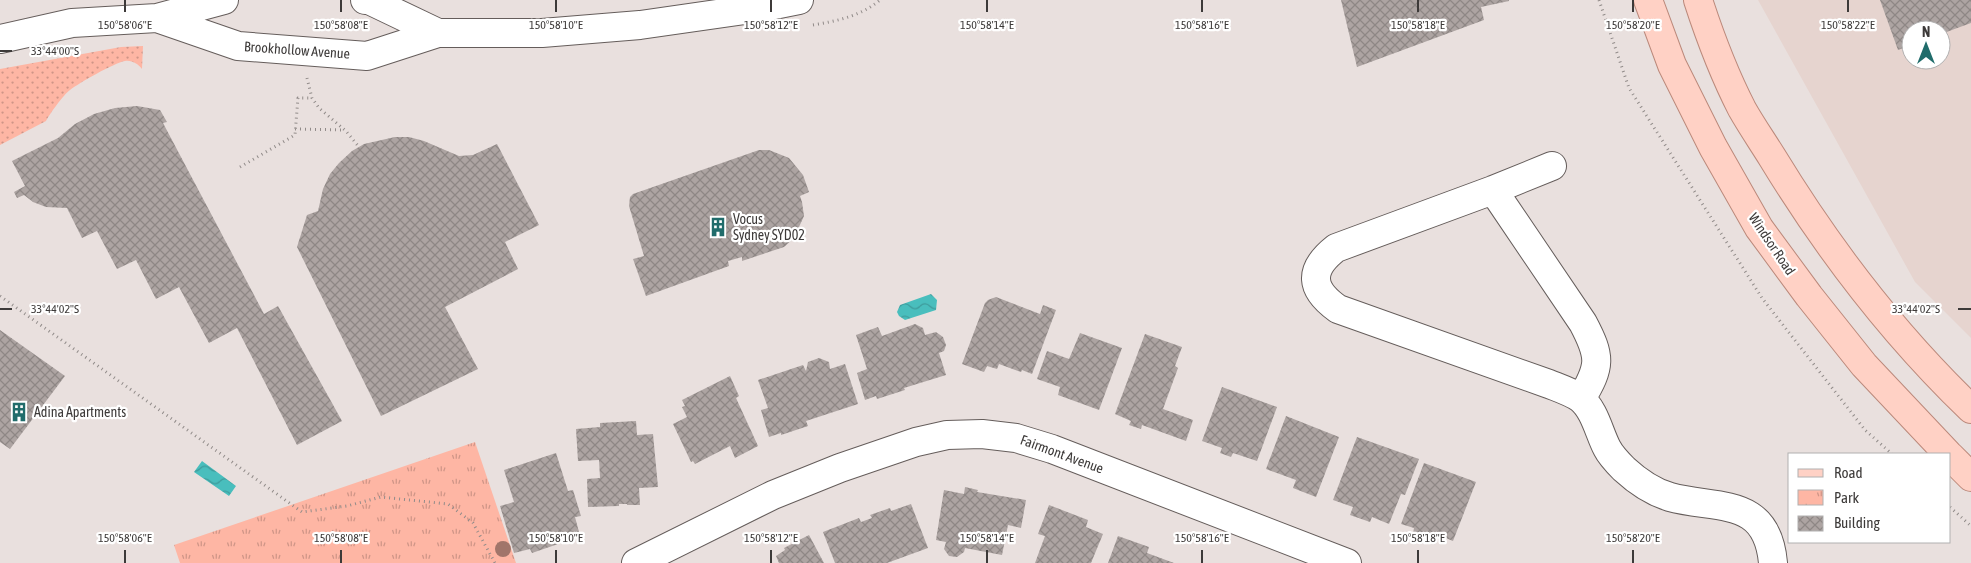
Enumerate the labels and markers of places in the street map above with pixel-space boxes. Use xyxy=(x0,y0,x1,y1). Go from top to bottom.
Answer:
place label: Vocus Sydney SYD02 xyxy=(733,211,805,243)
building icon: Vocus Sydney SYD02 xyxy=(707,216,729,238)
building icon: Adina Apartments xyxy=(8,401,30,423)
place label: Adina Apartments xyxy=(34,404,126,420)

